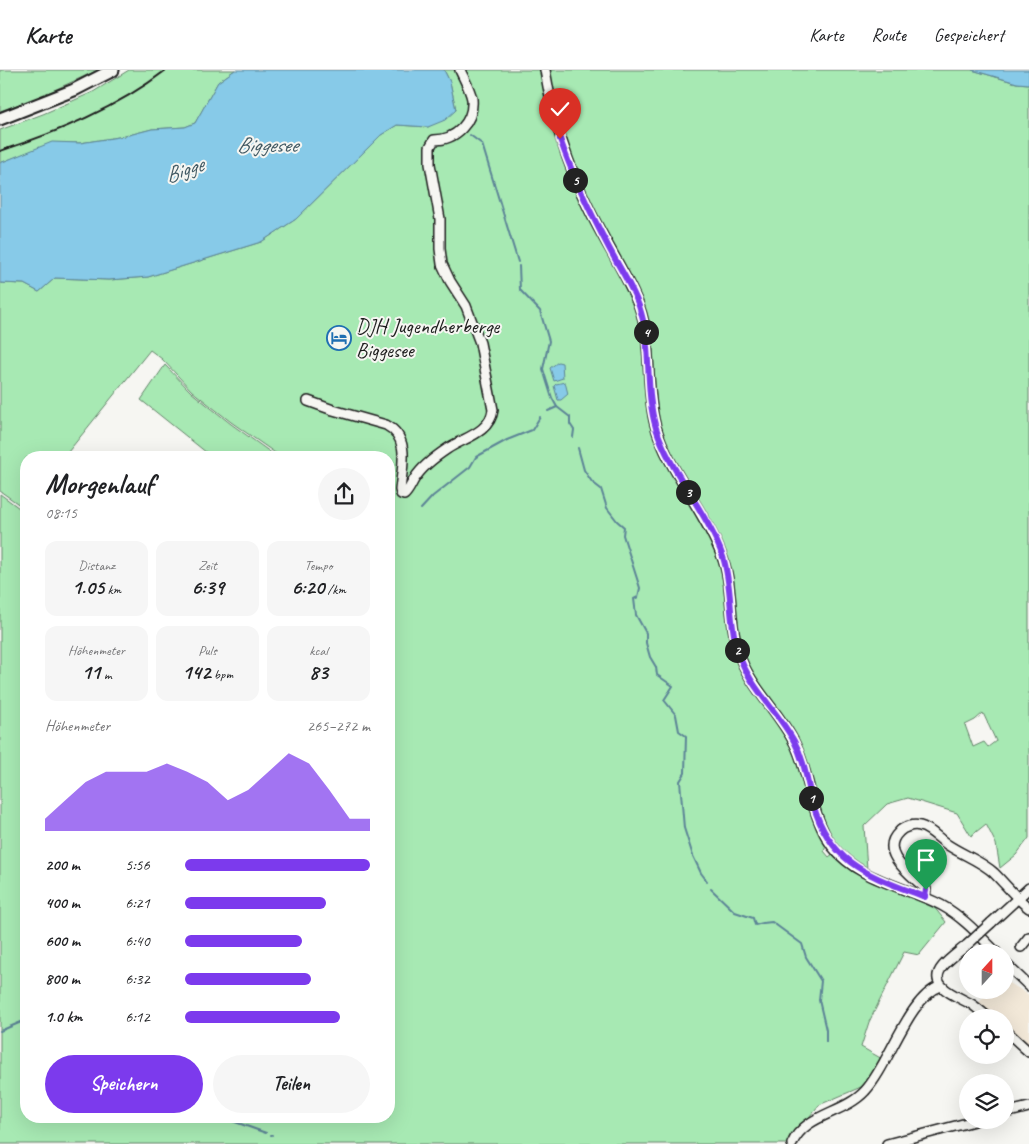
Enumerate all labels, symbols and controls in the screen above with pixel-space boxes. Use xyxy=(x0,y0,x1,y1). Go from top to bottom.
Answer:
text: Karte xyxy=(25,20,72,50)
text: Karte xyxy=(809,24,844,46)
text: Route xyxy=(872,24,906,46)
text: Gespeichert xyxy=(934,24,1004,46)
pin xyxy=(539,88,581,139)
icon: check xyxy=(546,95,574,123)
water label: Biggesee xyxy=(237,131,301,159)
water label: Bigge xyxy=(161,149,210,190)
pin: 5 xyxy=(562,168,588,192)
text: 5 xyxy=(572,172,579,189)
place label: DJH Jugendherberge Biggesee xyxy=(356,313,500,363)
pin: 4 xyxy=(634,320,658,344)
text: 4 xyxy=(643,324,650,341)
hotel icon: DJH Jugendherberge Biggesee xyxy=(326,325,352,351)
text: Morgenlauf xyxy=(45,466,154,501)
button: share xyxy=(318,468,370,520)
pin: 3 xyxy=(676,480,700,504)
text: 3 xyxy=(685,484,692,501)
text: 08:15 xyxy=(45,503,77,523)
text: Distanz xyxy=(78,557,115,574)
text: Zeit xyxy=(198,557,217,574)
text: Tempo xyxy=(305,557,332,574)
text: 1.05 xyxy=(72,574,104,600)
text: 6:39 xyxy=(191,574,224,600)
text: 6:20 xyxy=(291,574,324,600)
text: km xyxy=(104,581,121,598)
text: /km xyxy=(324,581,346,598)
pin: 2 xyxy=(724,638,750,662)
text: Höhenmeter xyxy=(68,642,125,659)
text: Puls xyxy=(198,642,217,659)
text: kcal xyxy=(309,642,328,659)
text: 2 xyxy=(734,642,741,659)
text: 11 xyxy=(81,659,100,685)
text: 142 xyxy=(182,659,210,685)
text: 83 xyxy=(309,659,328,685)
text: m xyxy=(100,666,112,683)
text: bpm xyxy=(210,666,233,683)
text: Höhenmeter xyxy=(45,716,110,736)
text: 265–272 m xyxy=(307,716,370,736)
pin: 1 xyxy=(798,786,824,810)
text: 1 xyxy=(808,790,815,807)
pin xyxy=(905,839,947,890)
icon: arrive xyxy=(912,846,940,874)
text: 200 m xyxy=(45,855,80,875)
text: 5:56 xyxy=(125,855,150,875)
text: 400 m xyxy=(45,893,80,913)
text: 6:21 xyxy=(125,893,150,913)
text: 600 m xyxy=(45,931,80,951)
text: 6:40 xyxy=(125,931,150,951)
north arrow xyxy=(959,944,1014,999)
map controls xyxy=(959,944,1014,1129)
text: 800 m xyxy=(45,969,80,989)
text: 6:32 xyxy=(125,969,150,989)
text: 1.0 km xyxy=(45,1007,82,1027)
text: 6:12 xyxy=(125,1007,150,1027)
button: locate xyxy=(959,1009,1014,1064)
button: Speichern xyxy=(45,1055,203,1113)
button: Teilen xyxy=(213,1055,370,1113)
button: layers xyxy=(959,1074,1014,1129)

